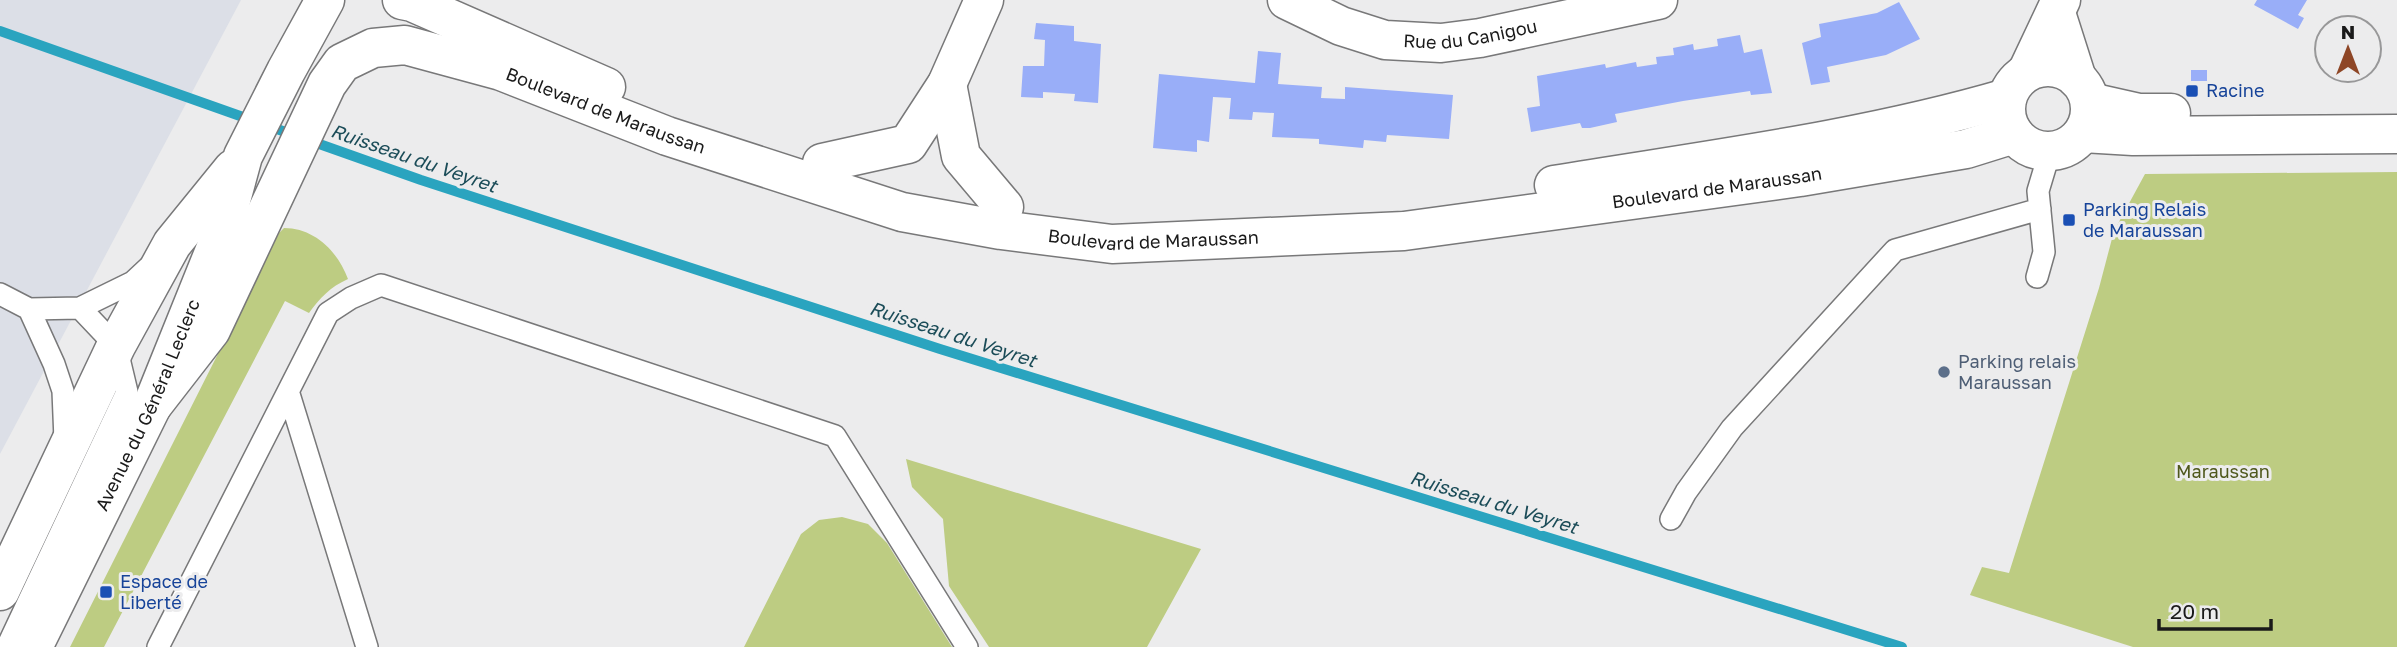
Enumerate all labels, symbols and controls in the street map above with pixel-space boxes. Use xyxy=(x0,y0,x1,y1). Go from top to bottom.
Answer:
street label: Rue du Canigou xyxy=(1403,14,1539,53)
north arrow xyxy=(2313,14,2383,84)
text: N xyxy=(2341,20,2355,43)
street label: Boulevard de Maraussan xyxy=(503,62,708,158)
place label: Racine xyxy=(2206,79,2264,101)
marker: Racine xyxy=(2184,83,2200,99)
water label: Ruisseau du Veyret xyxy=(328,118,502,197)
street label: Boulevard de Maraussan xyxy=(1611,162,1823,213)
place label: Parking Relais de Maraussan xyxy=(2083,198,2206,241)
marker: Parking Relais de Maraussan xyxy=(2061,212,2077,228)
street label: Boulevard de Maraussan xyxy=(1047,224,1259,254)
street label: Avenue du Général Leclerc xyxy=(90,296,204,514)
water label: Ruisseau du Veyret xyxy=(867,296,1042,372)
place label: Parking relais Maraussan xyxy=(1958,350,2076,393)
marker: Parking relais Maraussan xyxy=(1936,364,1952,380)
park label: Maraussan xyxy=(2176,460,2270,482)
water label: Ruisseau du Veyret xyxy=(1408,465,1583,539)
place label: Espace de Liberté xyxy=(120,570,208,613)
marker: Espace de Liberté xyxy=(98,584,114,600)
scale bar xyxy=(2159,588,2271,632)
text: 20 m xyxy=(2170,598,2219,624)

